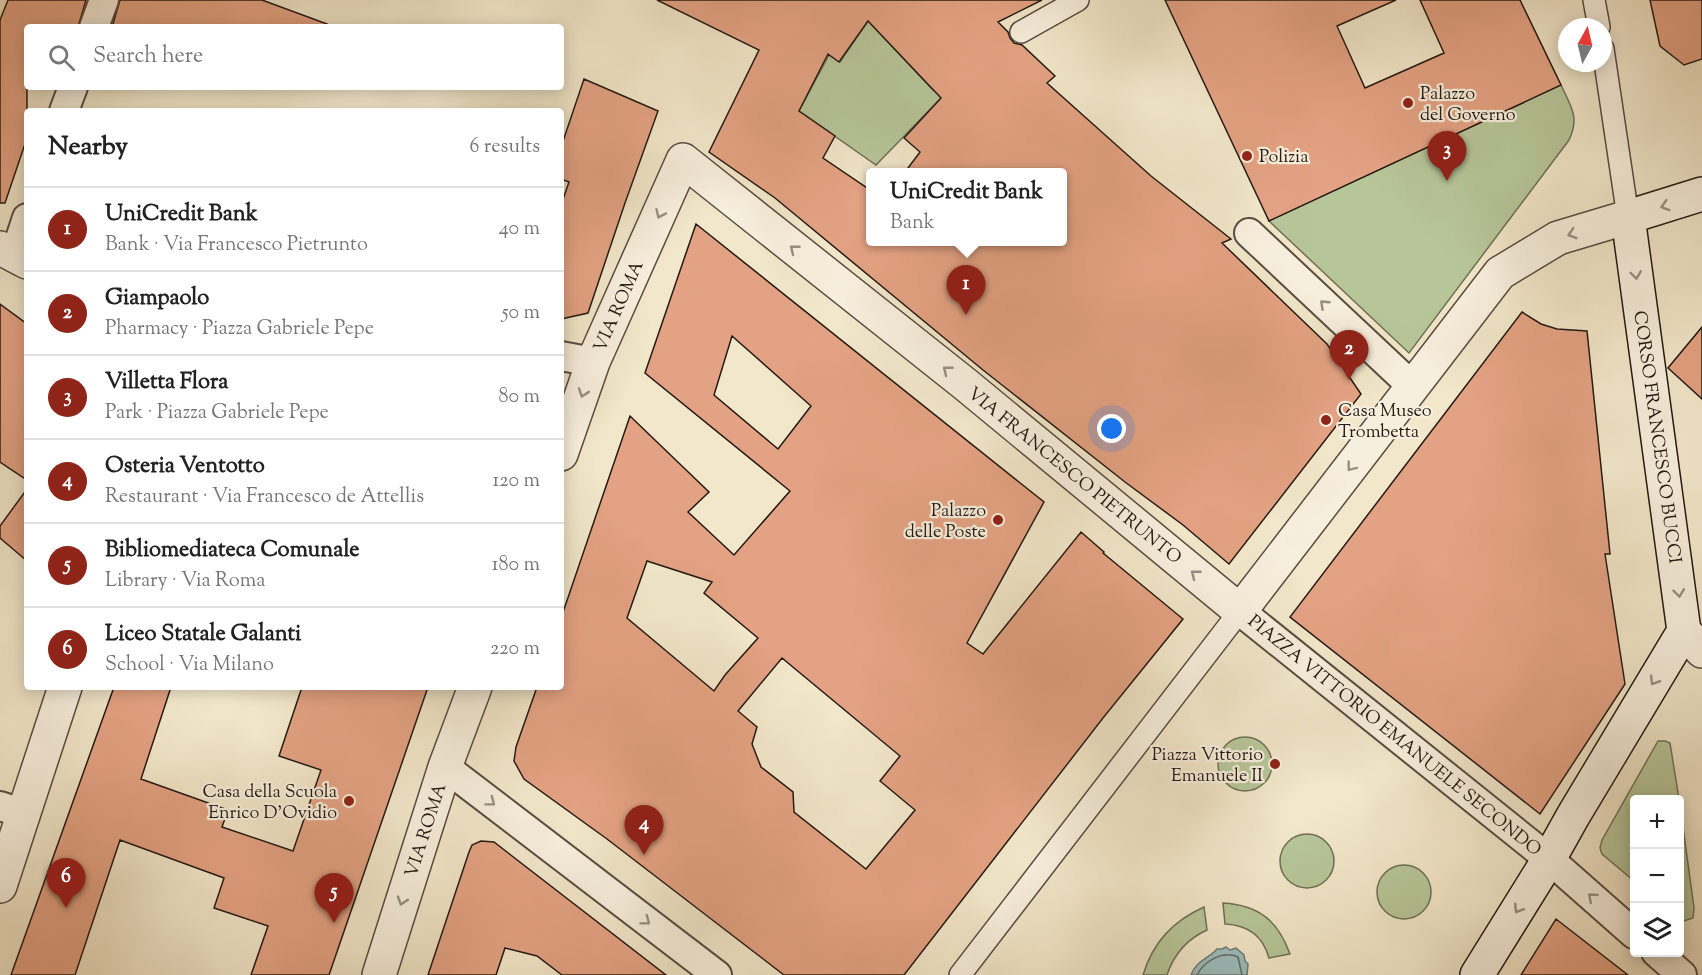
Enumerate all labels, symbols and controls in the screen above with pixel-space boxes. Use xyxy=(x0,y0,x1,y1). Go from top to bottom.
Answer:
north arrow xyxy=(1558,18,1612,72)
search box xyxy=(24,24,564,90)
icon: search xyxy=(45,41,78,74)
text: Search here xyxy=(93,41,203,73)
place label: Palazzo del Governo xyxy=(1420,82,1516,129)
marker: Palazzo del Governo xyxy=(1401,96,1415,110)
text: Nearby xyxy=(48,129,128,166)
pin: 3 xyxy=(1428,132,1466,181)
text: 6 results xyxy=(470,133,540,162)
place label: Polizia xyxy=(1259,145,1308,171)
marker: Polizia xyxy=(1240,149,1254,163)
popup xyxy=(866,168,1067,246)
text: UniCredit Bank xyxy=(890,177,1043,209)
text: UniCredit Bank xyxy=(105,199,258,231)
one-way arrow xyxy=(1660,199,1671,211)
one-way arrow xyxy=(655,207,667,218)
text: Bank xyxy=(890,209,935,238)
text: 1 xyxy=(64,215,71,244)
text: 40 m xyxy=(499,215,540,244)
one-way arrow xyxy=(1567,227,1578,239)
text: Bank · Via Francesco Pietrunto xyxy=(105,231,368,260)
one-way arrow xyxy=(790,245,801,256)
street label: VIA ROMA xyxy=(588,257,652,357)
pin: 1 xyxy=(946,266,986,315)
one-way arrow xyxy=(1630,271,1642,280)
text: Giampaolo xyxy=(105,283,209,315)
text: 2 xyxy=(63,299,72,328)
text: 50 m xyxy=(502,299,540,328)
one-way arrow xyxy=(1321,300,1332,311)
street label: CORSO FRANCESCO BUCCI xyxy=(1625,309,1687,566)
text: Pharmacy · Piazza Gabriele Pepe xyxy=(105,315,374,344)
pin: 2 xyxy=(1330,330,1368,380)
one-way arrow xyxy=(943,366,954,377)
text: Villetta Flora xyxy=(105,367,228,399)
street label: VIA FRANCESCO PIETRUNTO xyxy=(961,382,1186,571)
text: 3 xyxy=(63,383,72,412)
text: 80 m xyxy=(499,383,540,412)
one-way arrow xyxy=(577,387,590,398)
text: Park · Piazza Gabriele Pepe xyxy=(105,399,329,428)
place label: Casa Museo Trombetta xyxy=(1338,399,1432,446)
marker: Casa Museo Trombetta xyxy=(1319,413,1333,427)
your location xyxy=(1097,414,1126,443)
text: Osteria Ventotto xyxy=(105,451,265,483)
one-way arrow xyxy=(1348,460,1359,471)
text: 4 xyxy=(62,467,73,496)
text: 120 m xyxy=(492,467,540,496)
text: Restaurant · Via Francesco de Attellis xyxy=(105,483,424,512)
place label: Palazzo delle Poste xyxy=(905,499,986,546)
marker: Palazzo delle Poste xyxy=(991,513,1005,527)
text: Bibliomediateca Comunale xyxy=(105,535,360,567)
text: 5 xyxy=(64,551,71,580)
text: 180 m xyxy=(492,551,540,580)
text: Library · Via Roma xyxy=(105,567,266,596)
one-way arrow xyxy=(1191,570,1202,581)
one-way arrow xyxy=(1672,589,1684,598)
street label: PIAZZA VITTORIO EMANUELE SECONDO xyxy=(1241,610,1546,863)
text: Liceo Statale Galanti xyxy=(105,619,301,651)
text: 6 xyxy=(63,635,72,664)
text: 220 m xyxy=(490,635,540,664)
text: School · Via Milano xyxy=(105,651,274,680)
one-way arrow xyxy=(1649,675,1661,685)
place label: Piazza Vittorio Emanuele II xyxy=(1152,743,1263,790)
marker: Piazza Vittorio Emanuele II xyxy=(1268,757,1282,771)
place label: Casa della Scuola Enrico D'Ovidio xyxy=(202,780,337,827)
street label: VIA ROMA xyxy=(399,780,454,881)
marker: Casa della Scuola Enrico D'Ovidio xyxy=(342,794,356,808)
one-way arrow xyxy=(485,795,496,806)
map controls xyxy=(1630,795,1684,957)
button: + xyxy=(1630,795,1684,849)
pin: 4 xyxy=(624,806,664,855)
button: − xyxy=(1630,849,1684,903)
pin: 6 xyxy=(46,858,86,908)
pin: 5 xyxy=(314,874,354,923)
one-way arrow xyxy=(1588,893,1599,904)
one-way arrow xyxy=(397,895,409,906)
one-way arrow xyxy=(1514,903,1526,913)
button: layers xyxy=(1630,903,1684,957)
one-way arrow xyxy=(640,913,651,924)

